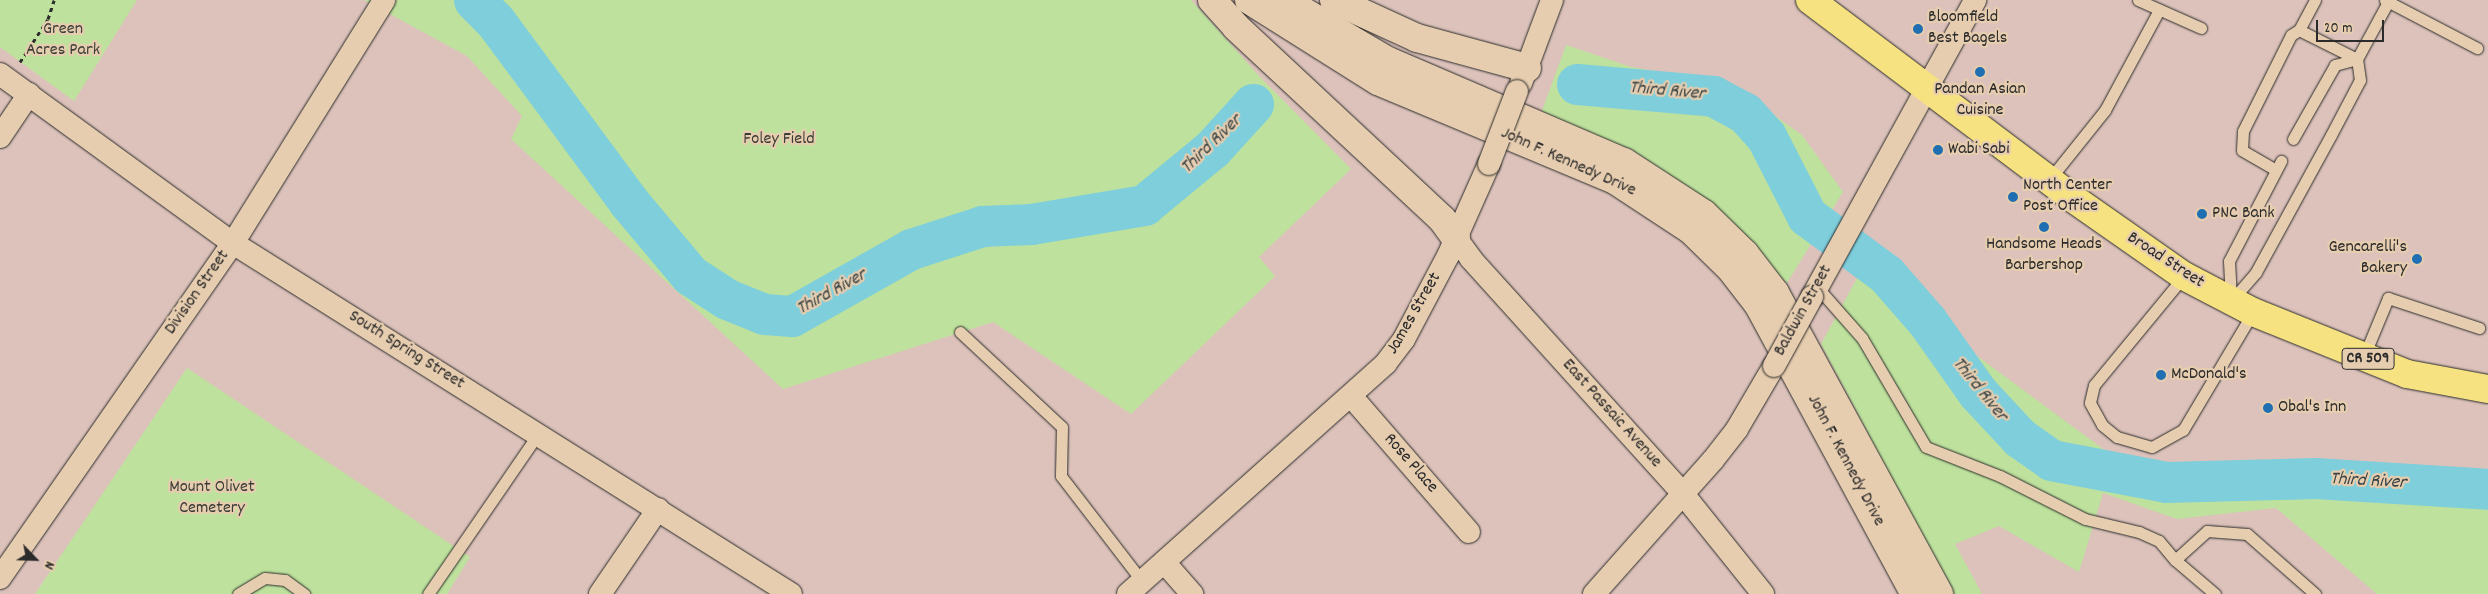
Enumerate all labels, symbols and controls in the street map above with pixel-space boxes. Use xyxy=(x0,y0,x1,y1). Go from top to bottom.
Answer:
place label: Bloomfield Best Bagels xyxy=(1928,8,2007,50)
scale bar xyxy=(2318,10,2386,42)
text: 20 m xyxy=(2324,18,2352,40)
park label: Green Acres Park xyxy=(26,20,100,62)
marker: Bloomfield Best Bagels xyxy=(1912,23,1924,35)
marker: Pandan Asian Cuisine xyxy=(1974,66,1986,78)
water label: Third River xyxy=(1628,77,1706,107)
place label: Pandan Asian Cuisine xyxy=(1934,80,2026,122)
water label: Third River xyxy=(1177,110,1247,180)
street label: John F. Kennedy Drive xyxy=(1497,124,1639,202)
park label: Foley Field xyxy=(743,129,815,151)
place label: Wabi Sabi xyxy=(1948,139,2009,161)
marker: Wabi Sabi xyxy=(1932,144,1944,156)
place label: North Center Post Office xyxy=(2023,176,2112,218)
marker: North Center Post Office xyxy=(2007,191,2019,203)
place label: PNC Bank xyxy=(2212,203,2275,225)
marker: PNC Bank xyxy=(2196,208,2208,220)
marker: Handsome Heads Barbershop xyxy=(2038,221,2050,233)
street label: Broad Street xyxy=(2122,228,2208,294)
place label: Handsome Heads Barbershop xyxy=(1986,235,2102,278)
place label: Gencarelli's Bakery xyxy=(2328,238,2407,280)
street label: Division Street xyxy=(161,246,235,340)
marker: Gencarelli's Bakery xyxy=(2411,253,2423,265)
street label: Baldwin Street xyxy=(1770,262,1838,360)
water label: Third River xyxy=(793,265,871,321)
street label: James Street xyxy=(1383,269,1447,359)
street label: South Spring Street xyxy=(344,307,468,395)
road number: CR 509 xyxy=(2340,346,2396,372)
water label: Third River xyxy=(1946,353,2012,427)
street label: East Passaic Avenue xyxy=(1556,355,1666,473)
place label: McDonald's xyxy=(2171,364,2247,386)
marker: McDonald's xyxy=(2155,369,2167,381)
street label: John F. Kennedy Drive xyxy=(1801,392,1889,530)
place label: Obal's Inn xyxy=(2278,397,2346,419)
marker: Obal's Inn xyxy=(2262,402,2274,414)
street label: Rose Place xyxy=(1378,430,1442,498)
water label: Third River xyxy=(2329,469,2407,495)
park label: Mount Olivet Cemetery xyxy=(169,478,255,520)
north arrow xyxy=(10,534,60,584)
text: N xyxy=(38,558,59,572)

